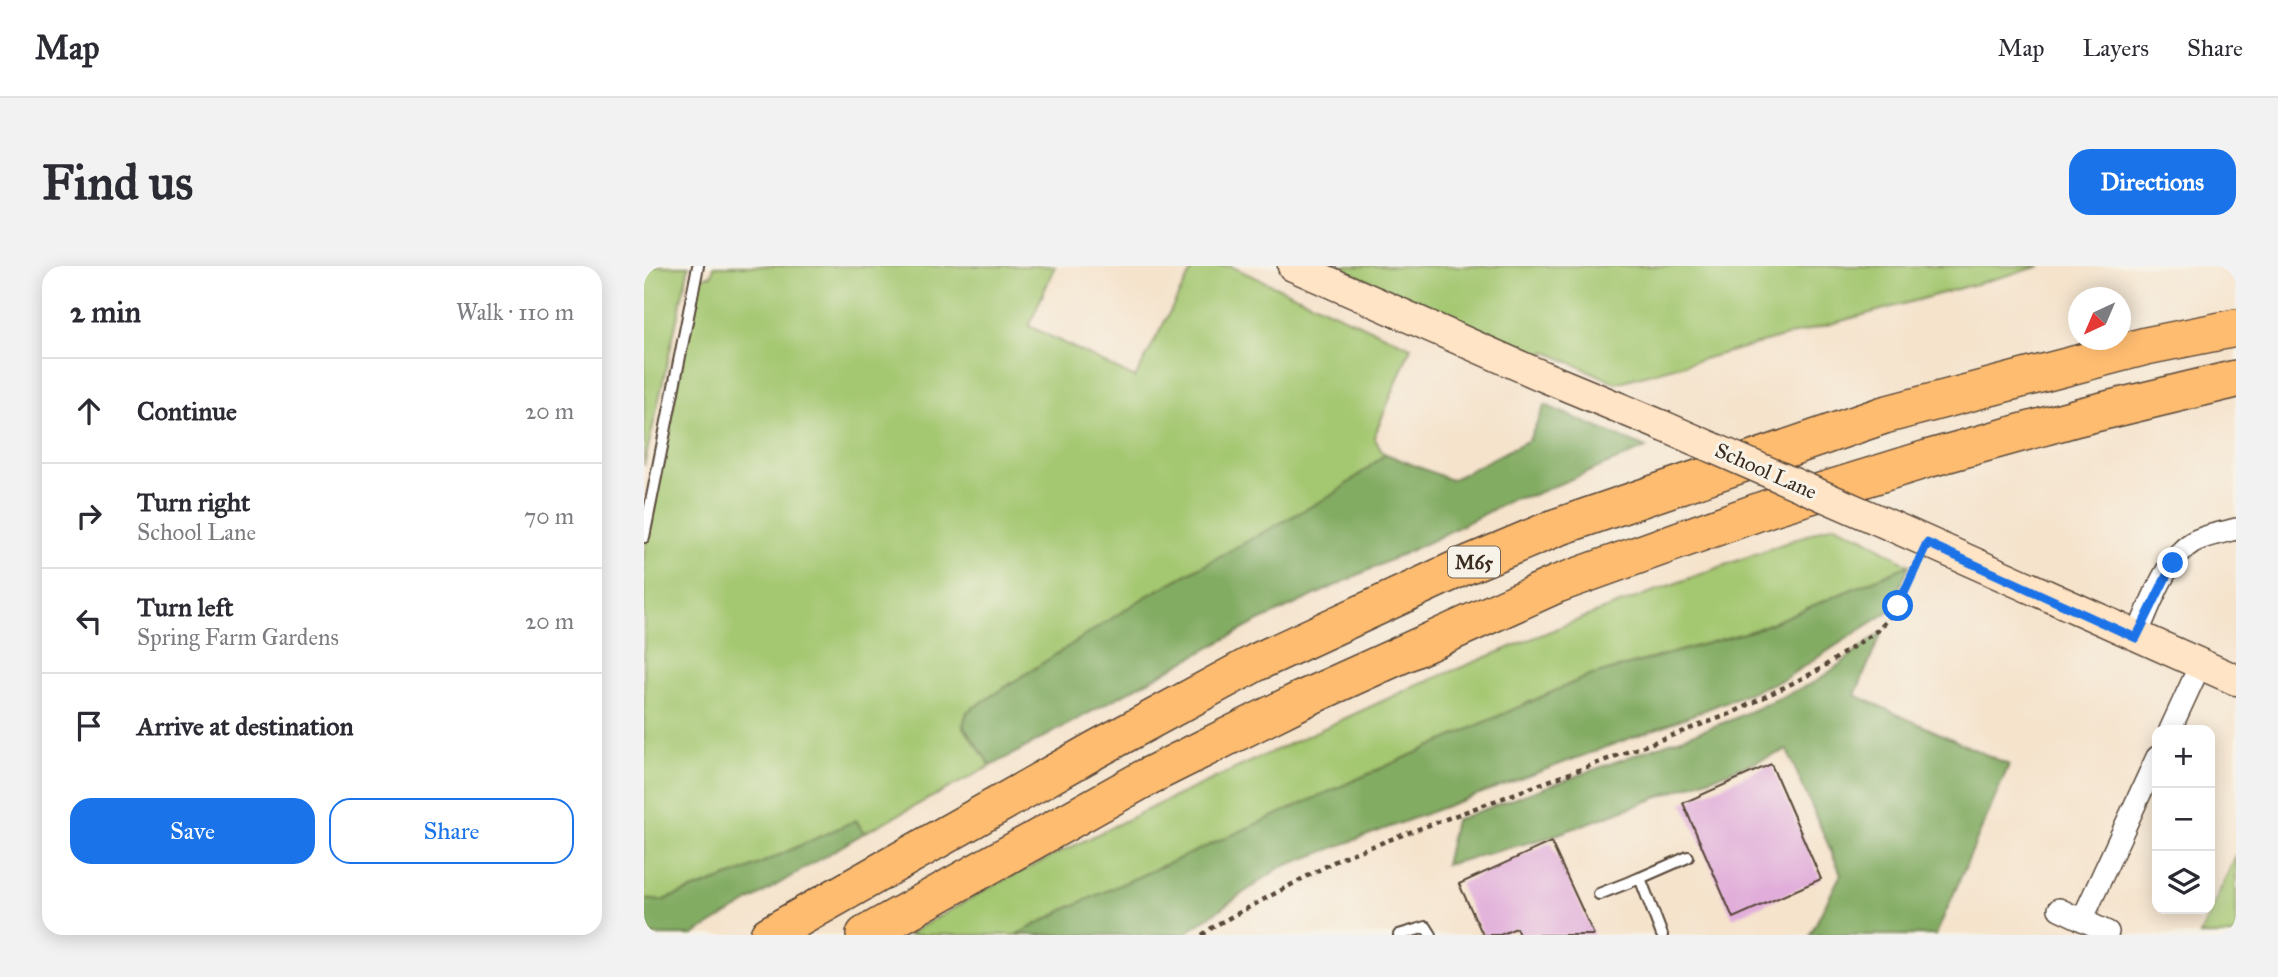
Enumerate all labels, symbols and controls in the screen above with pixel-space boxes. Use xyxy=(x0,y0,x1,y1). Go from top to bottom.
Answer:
text: Map xyxy=(35,28,99,68)
text: Map xyxy=(1998,33,2045,63)
text: Layers xyxy=(2083,33,2149,63)
text: Share xyxy=(2187,33,2243,63)
button: Directions xyxy=(2069,149,2236,215)
text: Find us xyxy=(42,153,193,212)
north arrow xyxy=(2068,287,2131,350)
text: 2 min xyxy=(70,294,141,330)
text: Walk · 110 m xyxy=(456,298,574,326)
icon: ahead xyxy=(70,392,108,430)
text: Continue xyxy=(137,395,237,427)
text: 20 m xyxy=(525,397,574,425)
street label: School Lane xyxy=(1711,437,1821,505)
text: Turn right xyxy=(137,486,250,518)
icon: right xyxy=(70,497,108,535)
text: 70 m xyxy=(524,502,574,530)
text: School Lane xyxy=(137,518,256,546)
road number: M65 xyxy=(1448,546,1500,578)
route end xyxy=(2157,547,2188,578)
route start xyxy=(1882,590,1913,621)
text: Turn left xyxy=(137,591,233,623)
icon: left xyxy=(70,602,108,640)
text: 20 m xyxy=(525,607,574,635)
text: Spring Farm Gardens xyxy=(137,623,339,651)
icon: arrive xyxy=(70,707,108,745)
text: Arrive at destination xyxy=(137,710,354,742)
map controls xyxy=(2152,725,2215,914)
button: + xyxy=(2152,725,2215,788)
button: − xyxy=(2152,788,2215,851)
button: Save xyxy=(70,798,315,864)
button: Share xyxy=(329,798,574,864)
button: layers xyxy=(2152,851,2215,914)

